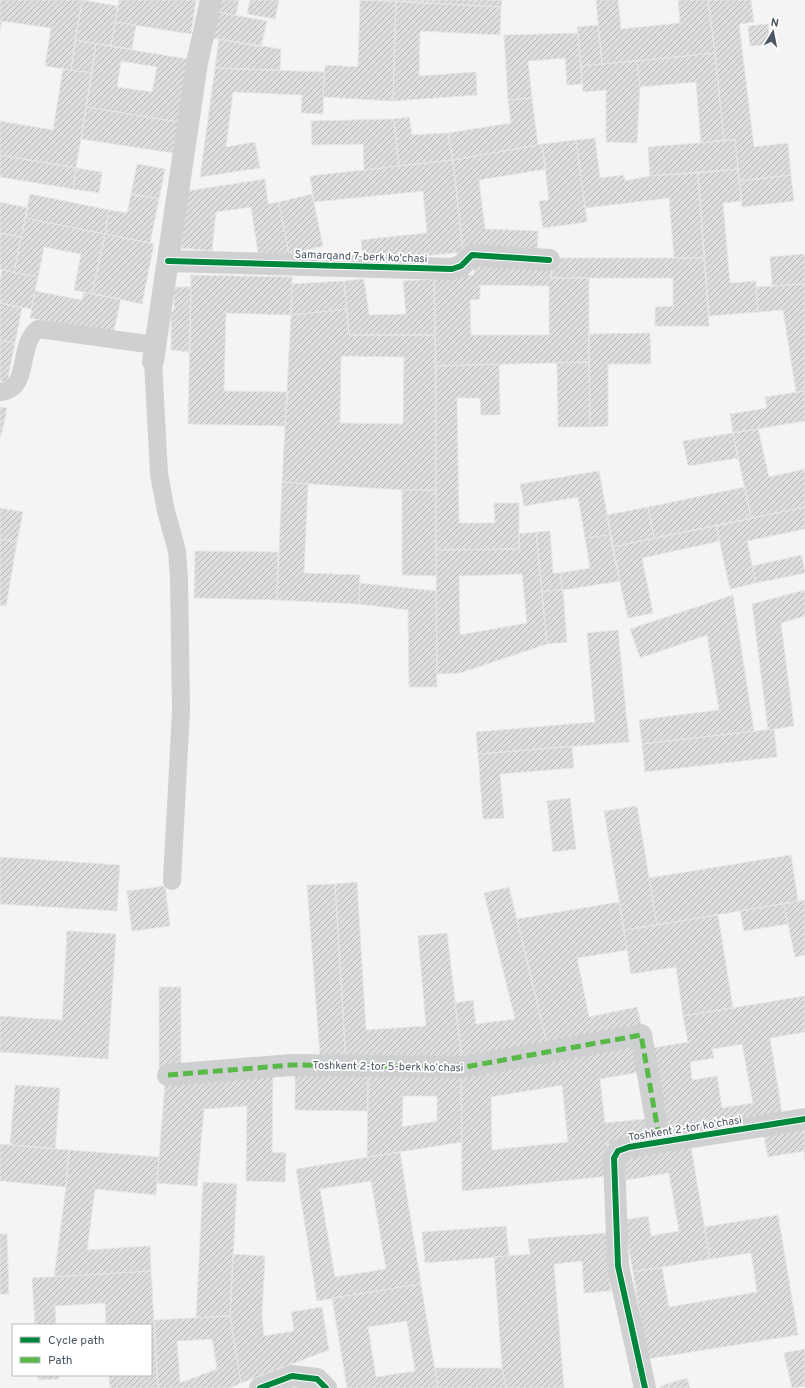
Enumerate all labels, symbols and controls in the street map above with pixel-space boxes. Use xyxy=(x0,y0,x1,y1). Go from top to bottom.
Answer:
north arrow xyxy=(753,12,793,52)
text: N xyxy=(769,16,780,31)
street label: Samarqand 7-berk ko'chasi xyxy=(294,248,428,266)
street label: Toshkent 2-tor 5-berk koʻchasi xyxy=(312,1059,464,1075)
street label: Toshkent 2-tor koʻchasi xyxy=(627,1113,743,1145)
legend xyxy=(12,1324,152,1376)
text: Cycle path xyxy=(48,1333,105,1349)
text: Path xyxy=(48,1353,73,1369)

